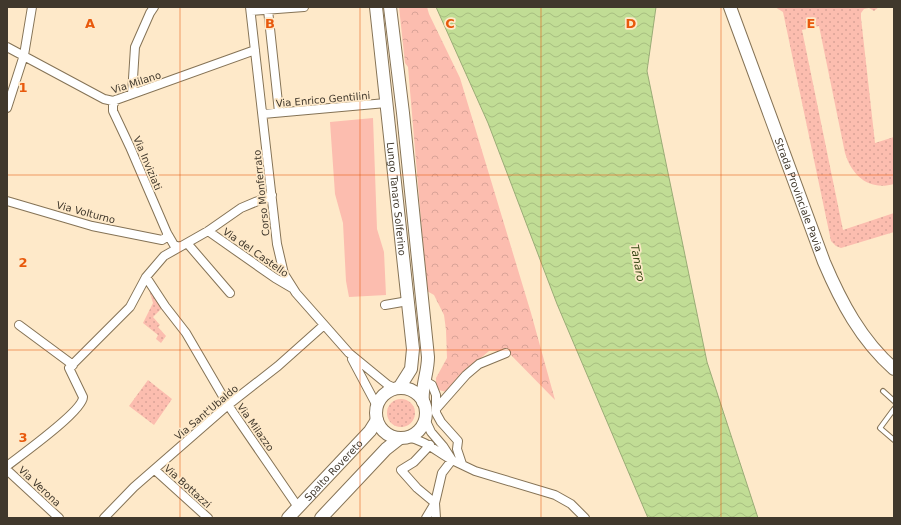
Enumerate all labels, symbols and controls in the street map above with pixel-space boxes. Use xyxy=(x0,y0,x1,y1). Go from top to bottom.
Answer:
text: A xyxy=(85,16,95,31)
text: B xyxy=(265,16,275,31)
text: C xyxy=(445,16,455,31)
text: D xyxy=(626,16,637,31)
text: E xyxy=(807,16,815,31)
street label: Via Milano xyxy=(110,69,162,96)
text: 1 xyxy=(18,80,28,95)
street label: Via Enrico Gentilini xyxy=(275,90,371,109)
street label: Via Inviziati xyxy=(131,135,164,192)
street label: Strada Provinciale Pavia xyxy=(773,136,825,253)
street label: Lungo Tanaro Solferino xyxy=(385,141,408,256)
street label: Corso Monferrato xyxy=(251,149,271,237)
street label: Via Volturno xyxy=(55,199,116,226)
street label: Via del Castello xyxy=(221,226,291,279)
water label: Tanaro xyxy=(628,244,647,283)
text: 2 xyxy=(18,255,28,270)
street label: Via Sant'Ubaldo xyxy=(172,383,240,442)
street label: Via Milazzo xyxy=(235,401,276,453)
text: 3 xyxy=(18,430,28,445)
street label: Spalto Rovereto xyxy=(302,438,365,503)
street label: Via Bottazzi xyxy=(162,463,213,510)
street label: Via Verona xyxy=(16,464,63,509)

